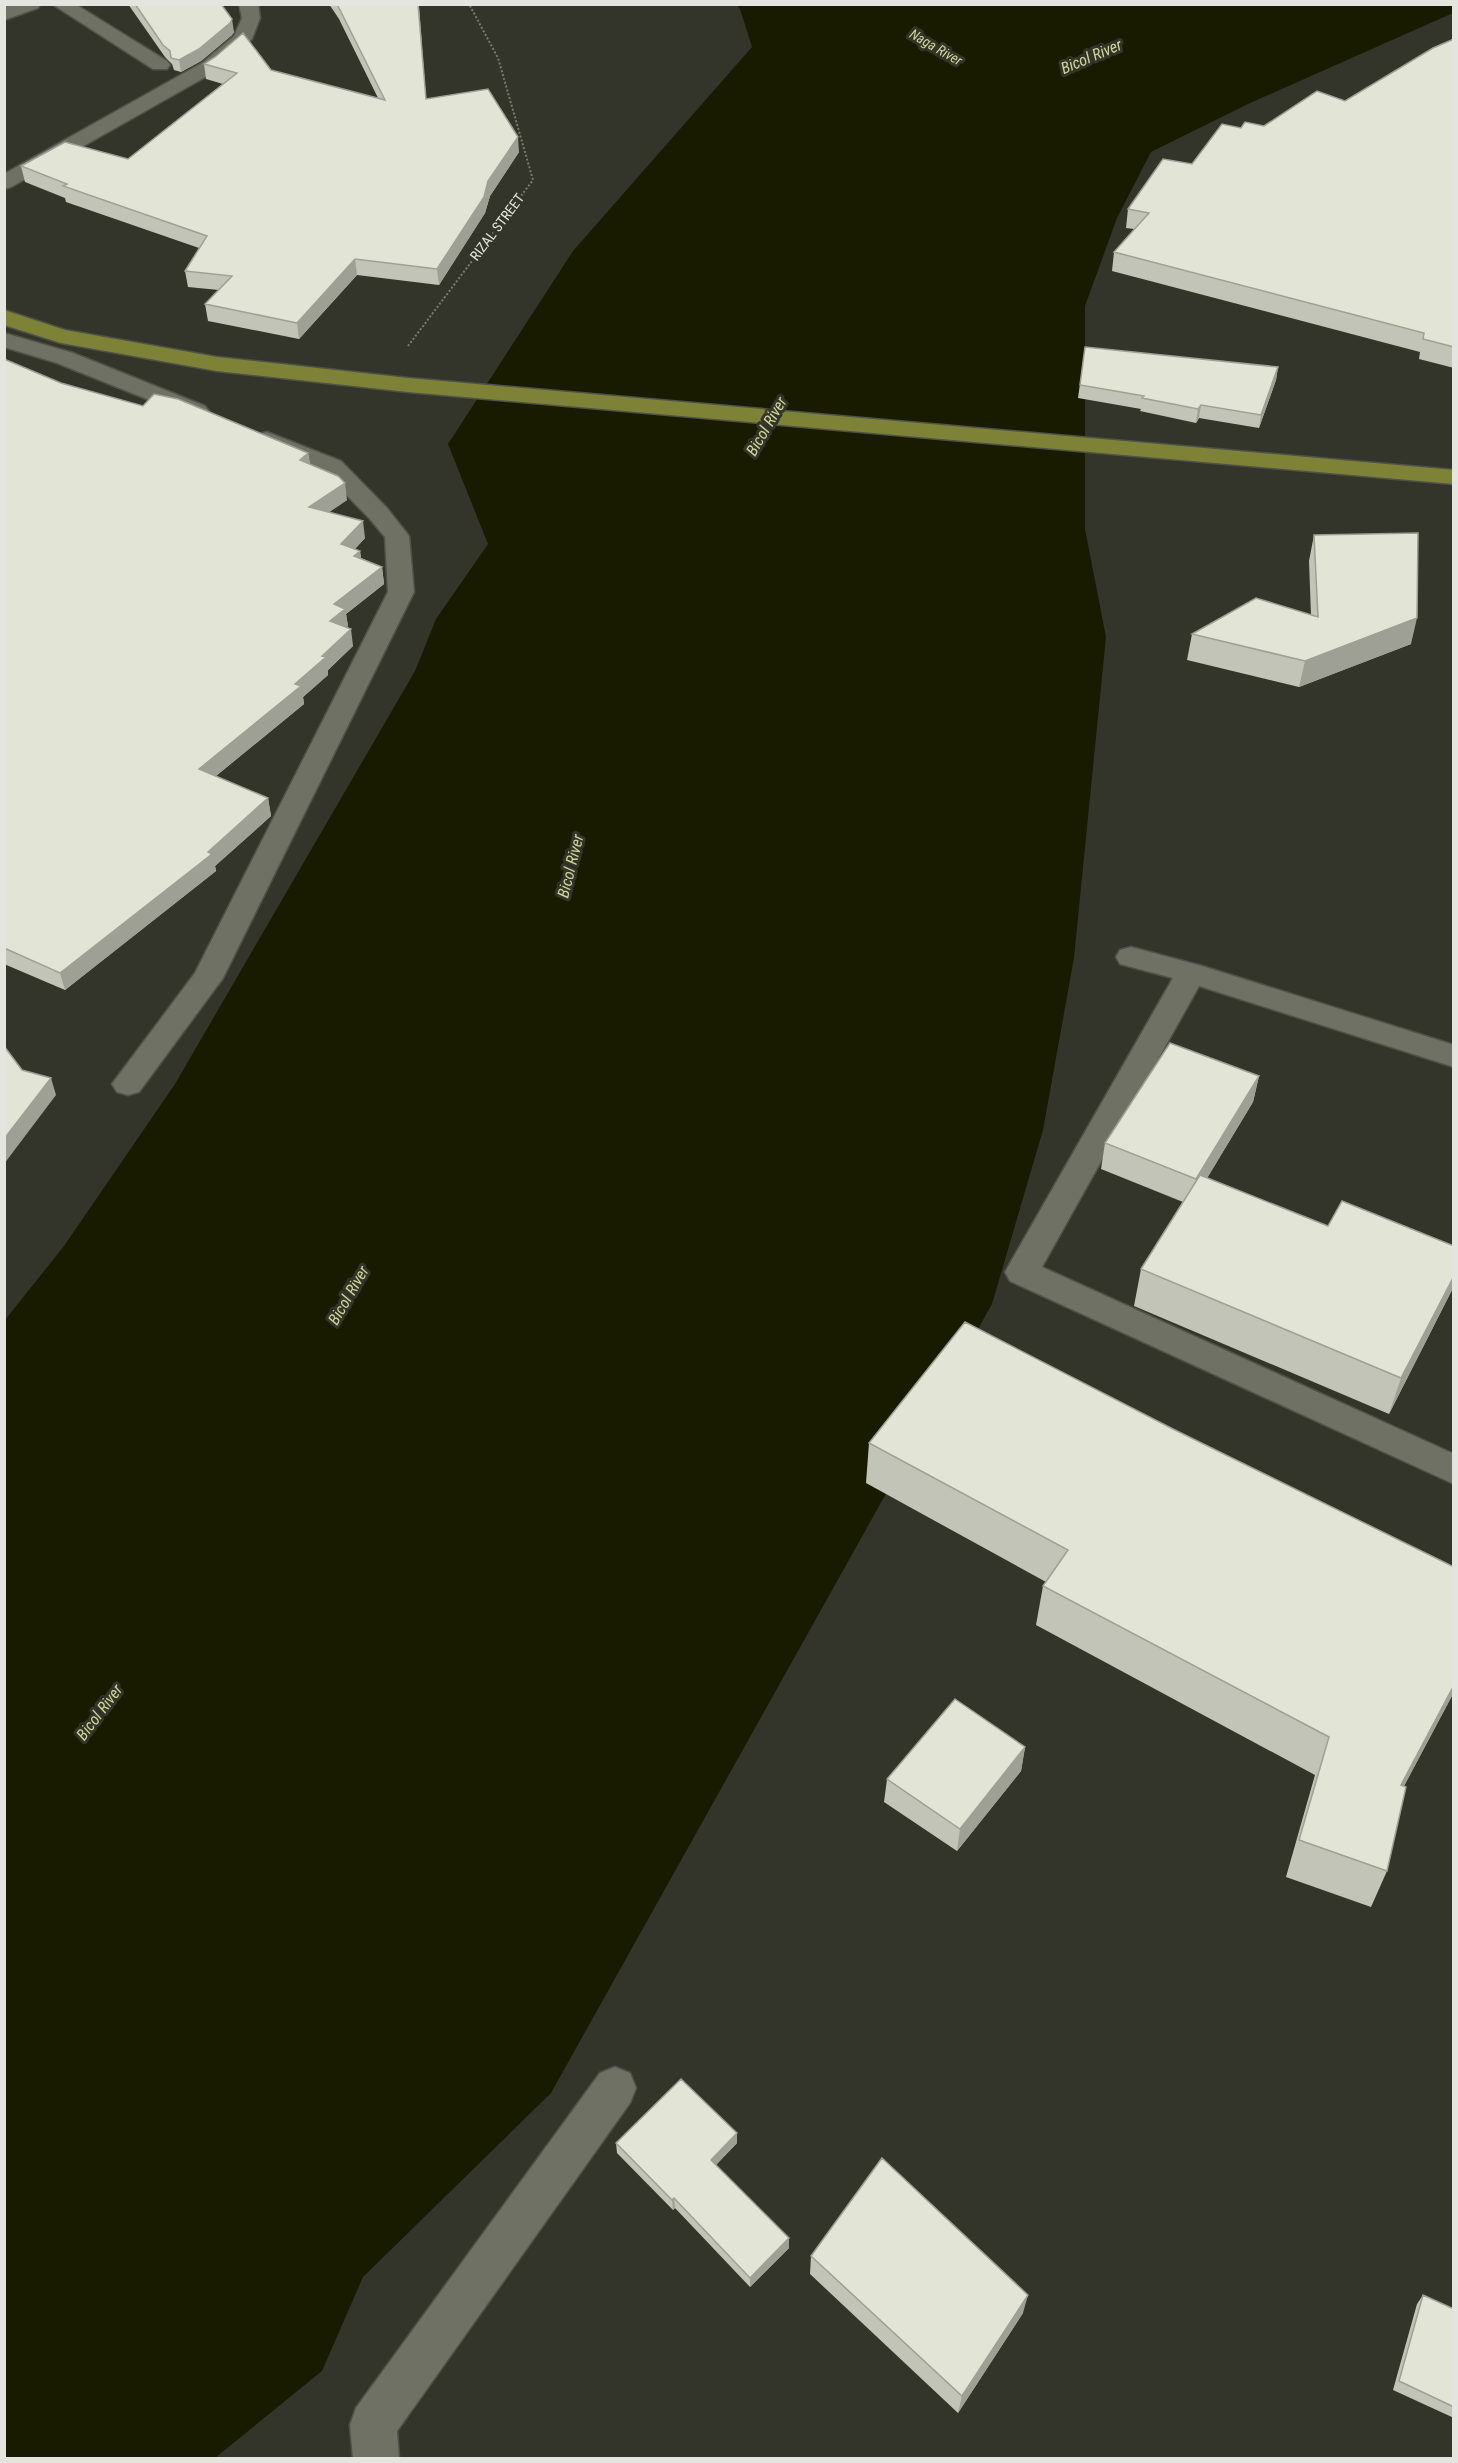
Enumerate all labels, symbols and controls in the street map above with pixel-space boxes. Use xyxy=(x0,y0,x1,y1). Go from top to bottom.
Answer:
water label: Naga River xyxy=(907,26,966,69)
water label: Bicol River xyxy=(1058,35,1126,78)
street label: RIZAL STREET xyxy=(467,190,527,264)
water label: Bicol River xyxy=(742,392,791,459)
water label: Bicol River xyxy=(553,831,588,900)
water label: Bicol River xyxy=(324,1261,373,1328)
water label: Bicol River xyxy=(72,1680,127,1744)

